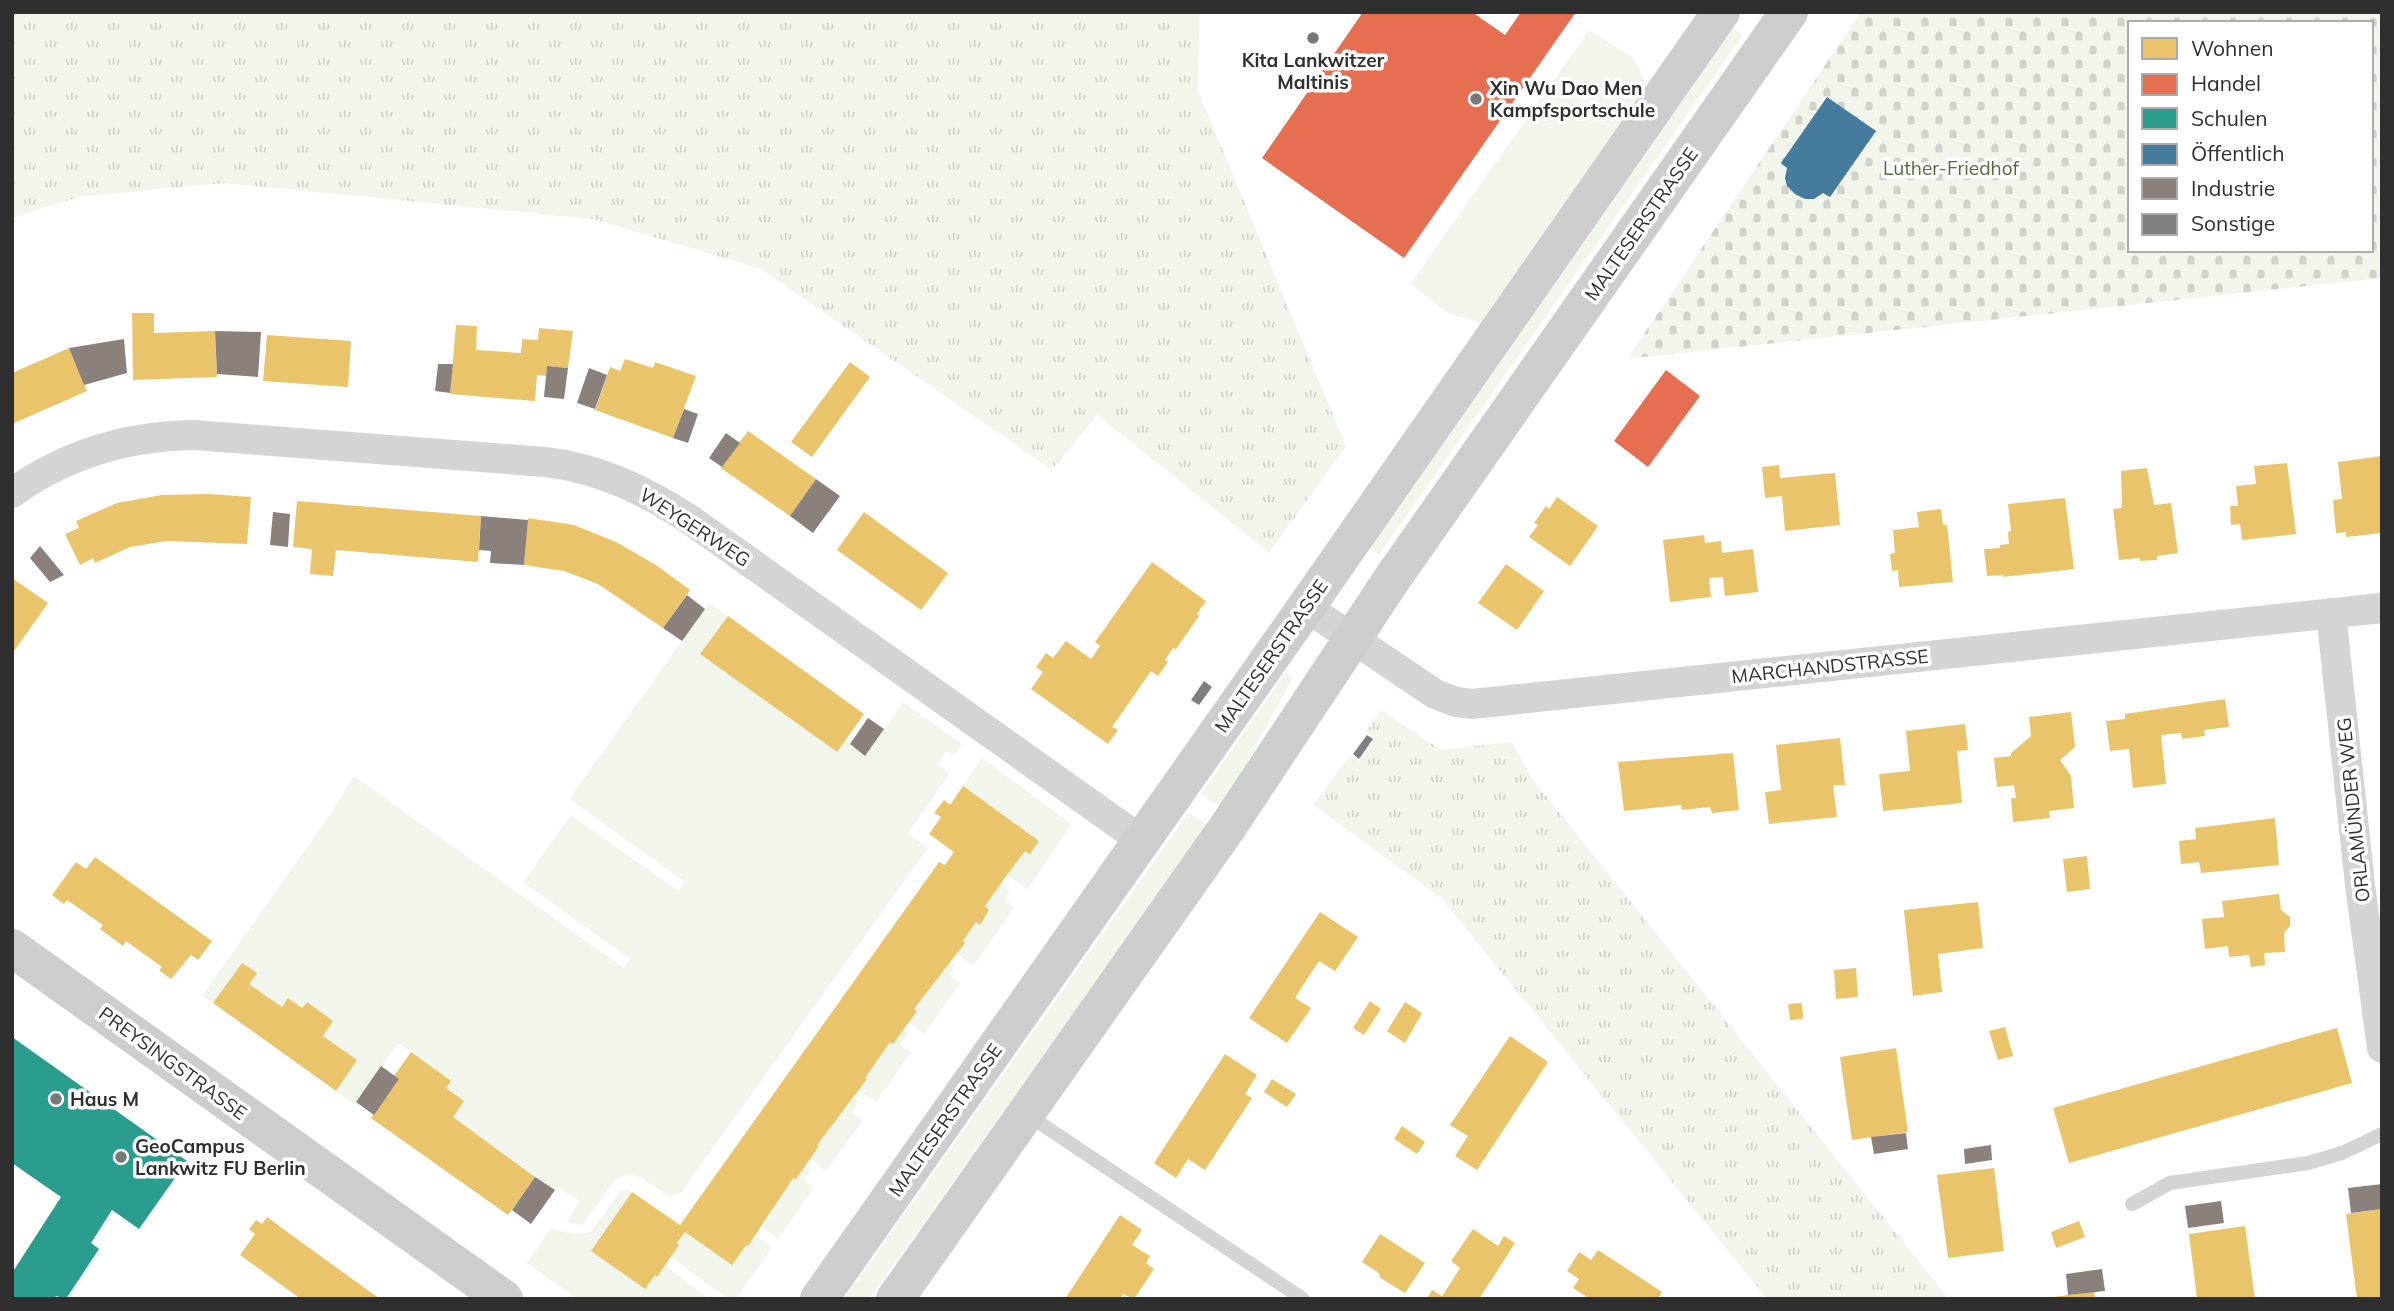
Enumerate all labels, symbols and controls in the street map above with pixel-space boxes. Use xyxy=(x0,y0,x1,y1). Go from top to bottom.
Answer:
legend xyxy=(2128,21,2373,252)
marker: Kita Lankwitzer Maltinis xyxy=(1305,30,1321,46)
text: Wohnen xyxy=(2191,35,2273,61)
place label: Kita Lankwitzer Maltinis xyxy=(1242,48,1385,94)
text: Handel xyxy=(2191,70,2261,96)
place label: Xin Wu Dao Men Kampfsportschule xyxy=(1489,76,1655,122)
marker: Xin Wu Dao Men Kampfsportschule xyxy=(1468,91,1484,107)
text: Schulen xyxy=(2191,105,2268,131)
text: Öffentlich xyxy=(2191,140,2285,166)
street label: MALTESERSTRASSE xyxy=(1579,143,1703,305)
park label: Luther-Friedhof xyxy=(1883,156,2019,180)
text: Industrie xyxy=(2191,175,2275,201)
text: Sonstige xyxy=(2191,210,2275,236)
street label: WEYGERWEG xyxy=(635,482,755,572)
street label: MALTESERSTRASSE xyxy=(1209,575,1333,737)
street label: MARCHANDSTRASSE xyxy=(1730,644,1930,688)
street label: ORLAMÜNDER WEG xyxy=(2331,716,2375,904)
street label: PREYSINGSTRASSE xyxy=(94,1001,252,1125)
street label: MALTESERSTRASSE xyxy=(883,1039,1007,1201)
place label: Haus M xyxy=(70,1087,139,1111)
marker: Haus M xyxy=(48,1091,64,1107)
place label: GeoCampus Lankwitz FU Berlin xyxy=(135,1134,306,1180)
marker: GeoCampus Lankwitz FU Berlin xyxy=(113,1149,129,1165)

